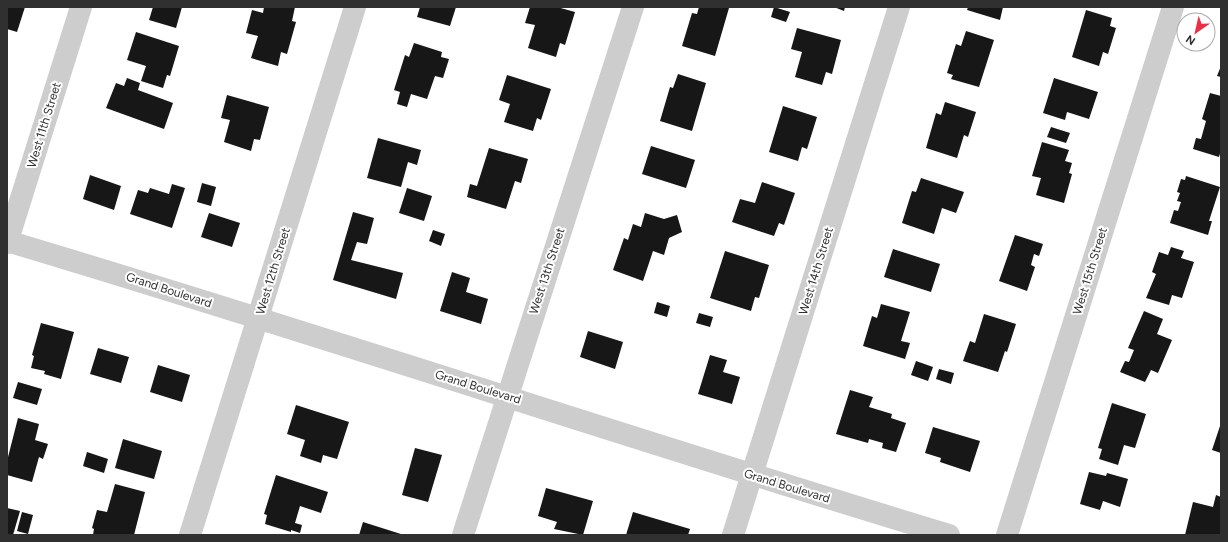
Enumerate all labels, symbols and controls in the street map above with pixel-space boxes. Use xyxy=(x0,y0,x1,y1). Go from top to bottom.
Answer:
north arrow xyxy=(1176,12,1216,52)
text: N xyxy=(1184,32,1198,48)
street label: West 11th Street xyxy=(24,80,64,169)
street label: West 12th Street xyxy=(253,225,293,316)
street label: West 14th Street xyxy=(796,225,836,317)
street label: West 15th Street xyxy=(1070,225,1110,316)
street label: West 13th Street xyxy=(526,226,568,316)
street label: Grand Boulevard xyxy=(124,270,214,310)
street label: Grand Boulevard xyxy=(433,367,523,407)
street label: Grand Boulevard xyxy=(742,466,832,506)

